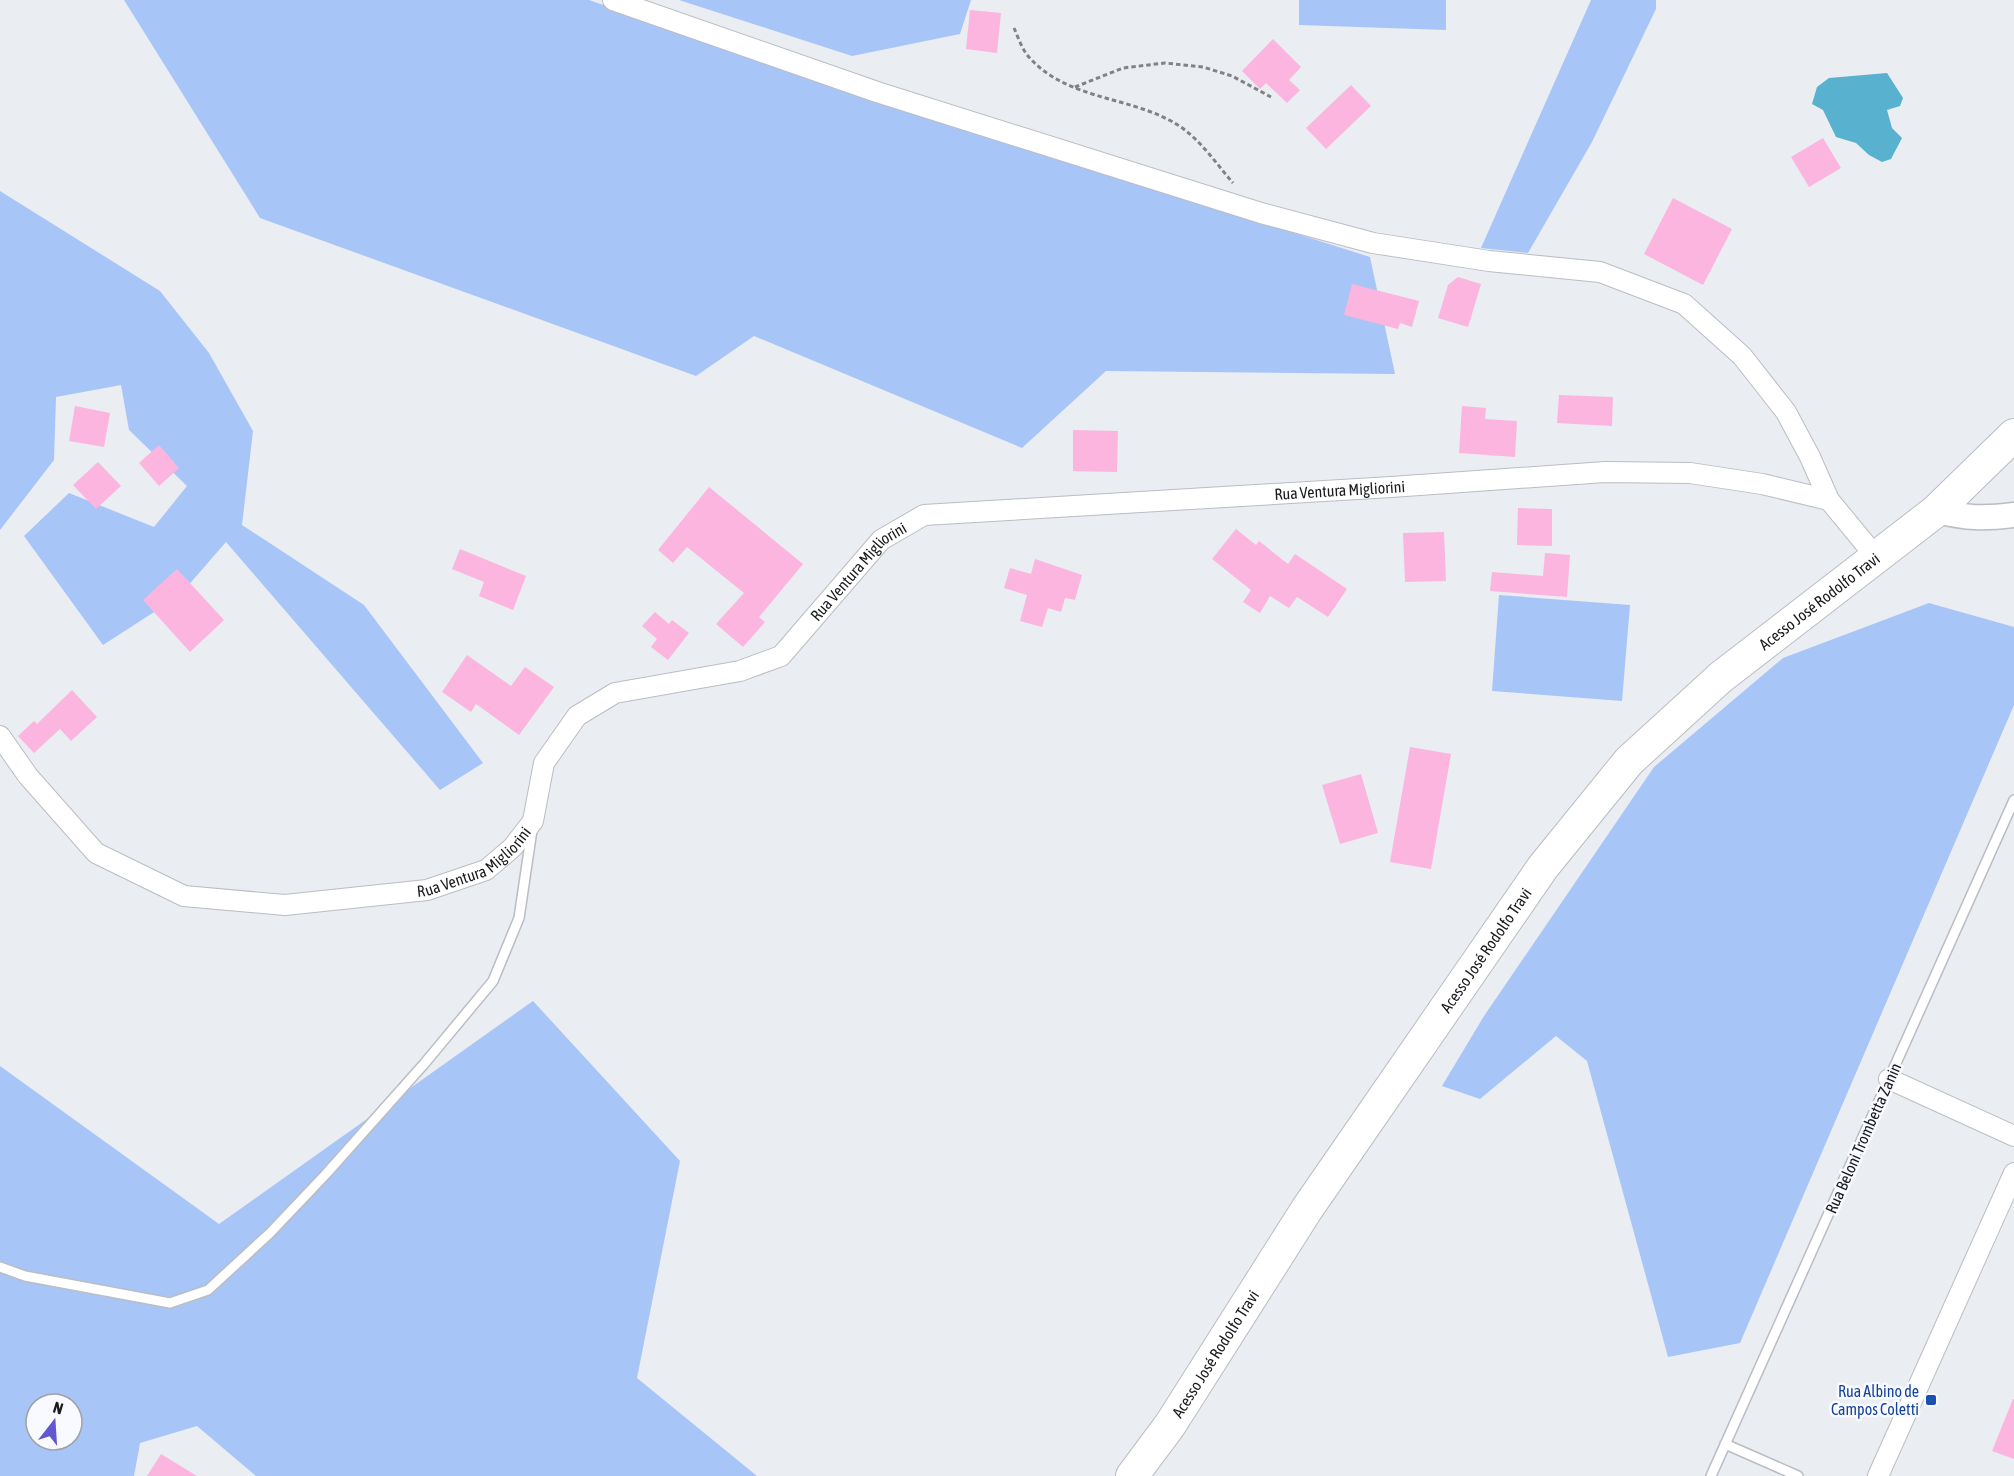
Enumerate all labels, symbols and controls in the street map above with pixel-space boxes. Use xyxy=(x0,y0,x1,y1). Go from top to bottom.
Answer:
street label: Rua Ventura Migliorini xyxy=(1274,477,1406,503)
street label: Rua Ventura Migliorini xyxy=(807,518,909,624)
street label: Acesso José Rodolfo Travi xyxy=(1755,549,1883,653)
street label: Rua Ventura Migliorini xyxy=(416,823,534,900)
street label: Acesso José Rodolfo Travi xyxy=(1436,884,1535,1016)
street label: Rua Beloni Trombetta Zanin xyxy=(1822,1060,1904,1216)
street label: Acesso José Rodolfo Travi xyxy=(1168,1287,1262,1421)
place label: Rua Albino de Campos Coletti xyxy=(1831,1382,1919,1419)
north arrow xyxy=(24,1392,84,1452)
marker: Rua Albino de Campos Coletti xyxy=(1924,1393,1938,1407)
text: N xyxy=(51,1398,66,1418)

